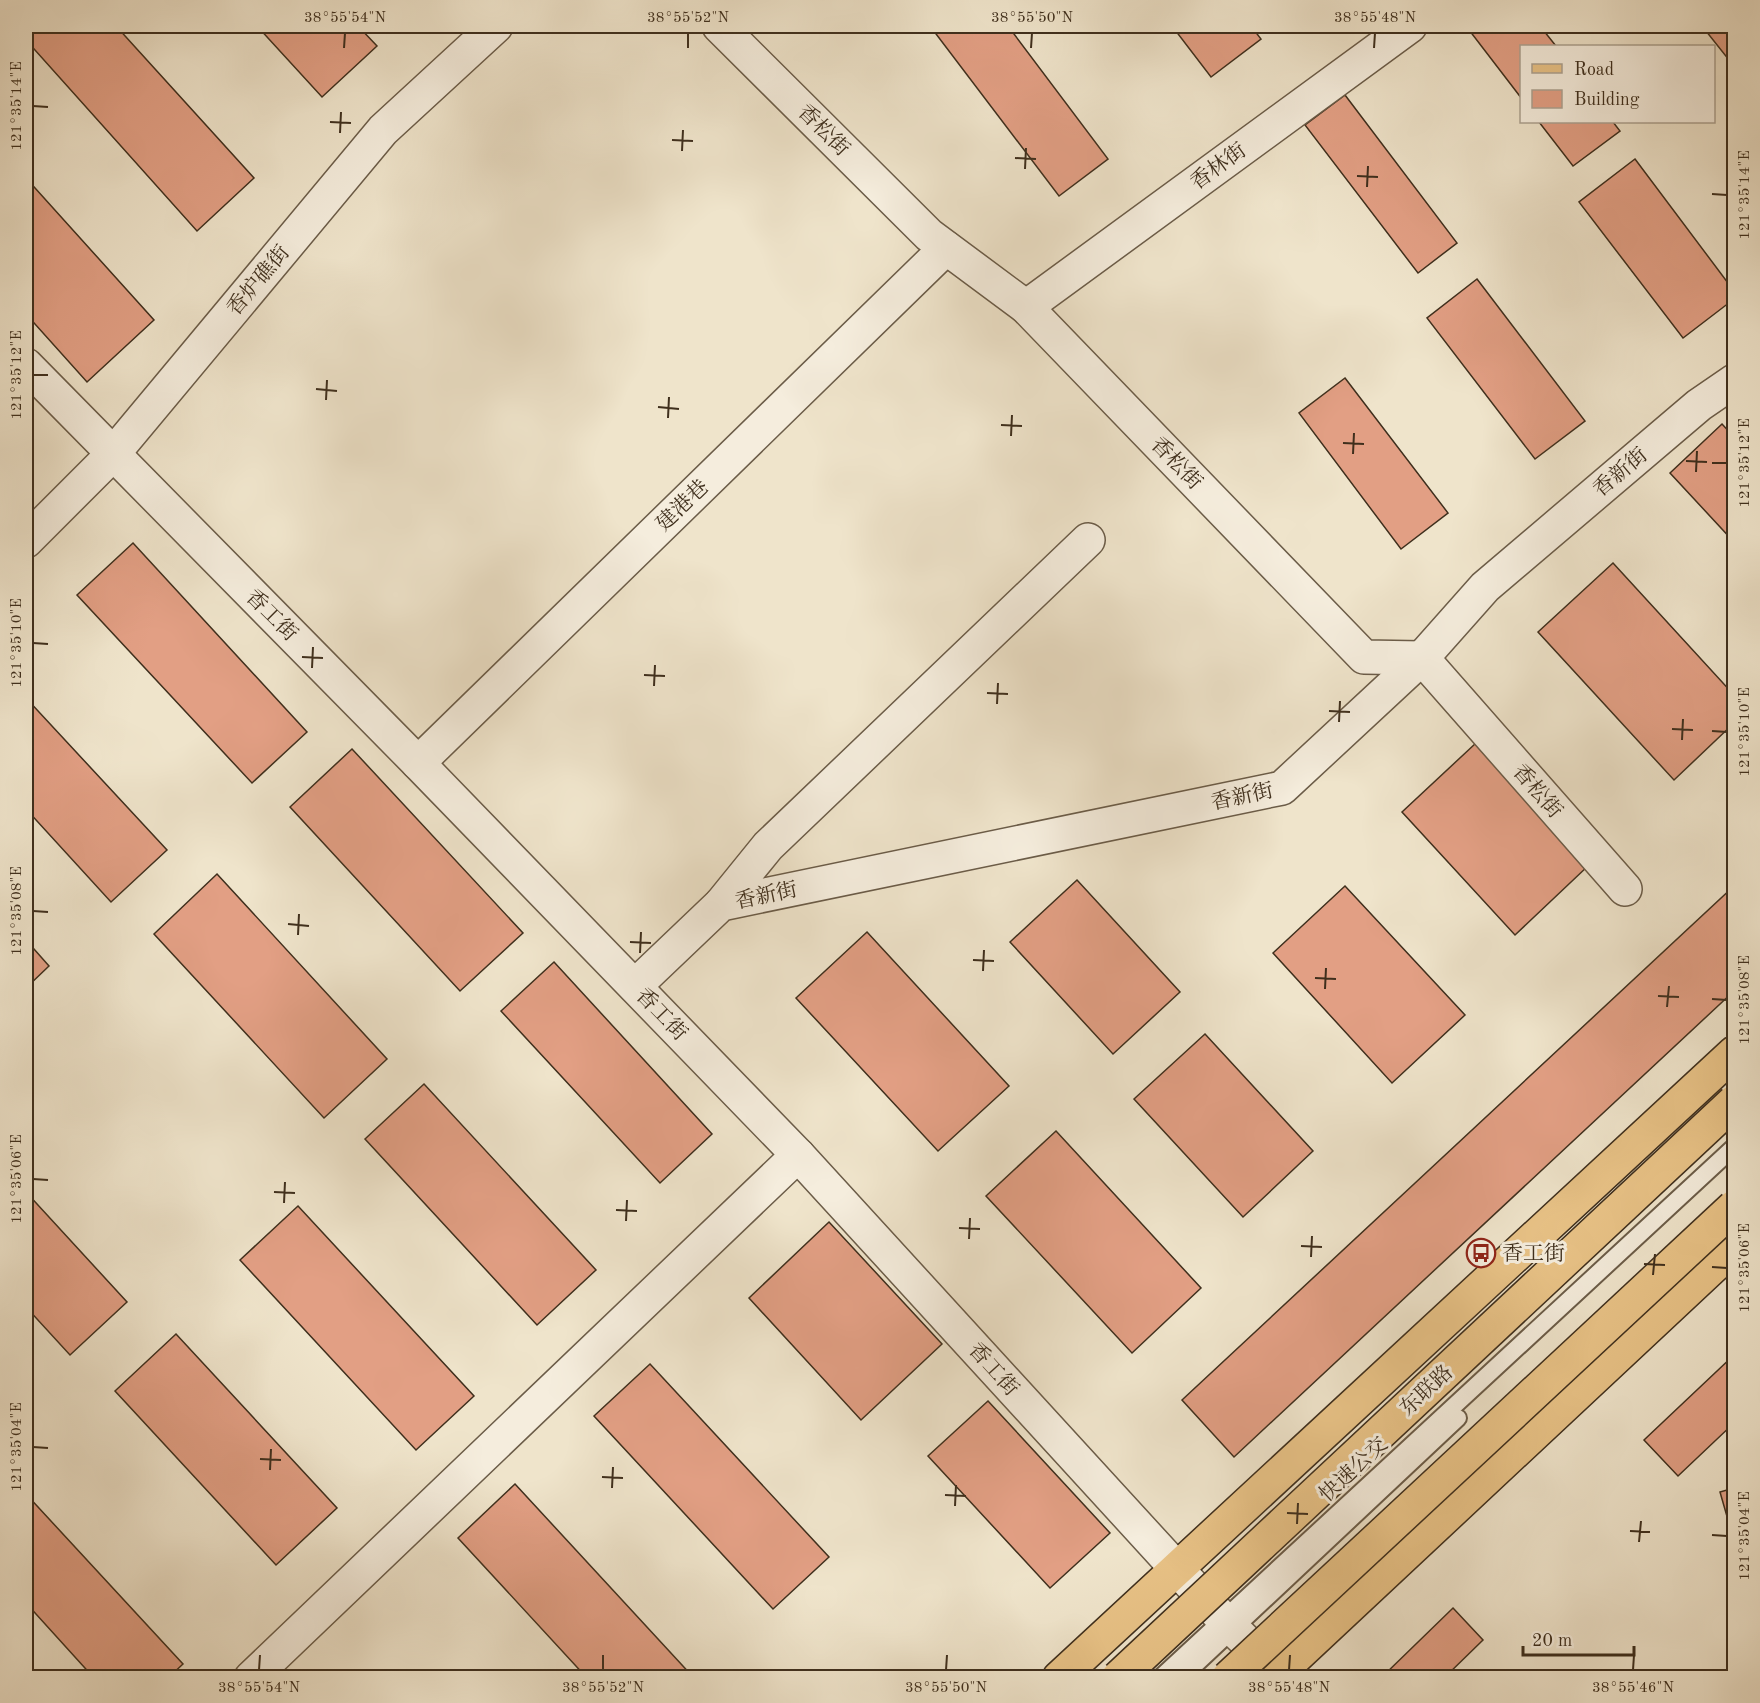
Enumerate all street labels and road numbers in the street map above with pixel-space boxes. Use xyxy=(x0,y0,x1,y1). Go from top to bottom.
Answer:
street label: 香松街 xyxy=(793,100,854,161)
street label: 香林街 xyxy=(1186,139,1251,194)
street label: 香炉礁街 xyxy=(223,241,294,320)
street label: 香松街 xyxy=(1146,433,1207,494)
street label: 香新街 xyxy=(1589,443,1652,501)
street label: 建港巷 xyxy=(652,475,713,536)
street label: 香工街 xyxy=(241,585,302,646)
street label: 香松街 xyxy=(1508,760,1567,823)
street label: 香新街 xyxy=(1209,779,1275,814)
street label: 香新街 xyxy=(733,878,799,913)
street label: 香工街 xyxy=(631,984,692,1045)
street label: 香工街 xyxy=(964,1338,1023,1400)
street label: 东联路 xyxy=(1395,1360,1457,1420)
street label: 快速公交 xyxy=(1315,1432,1392,1506)

